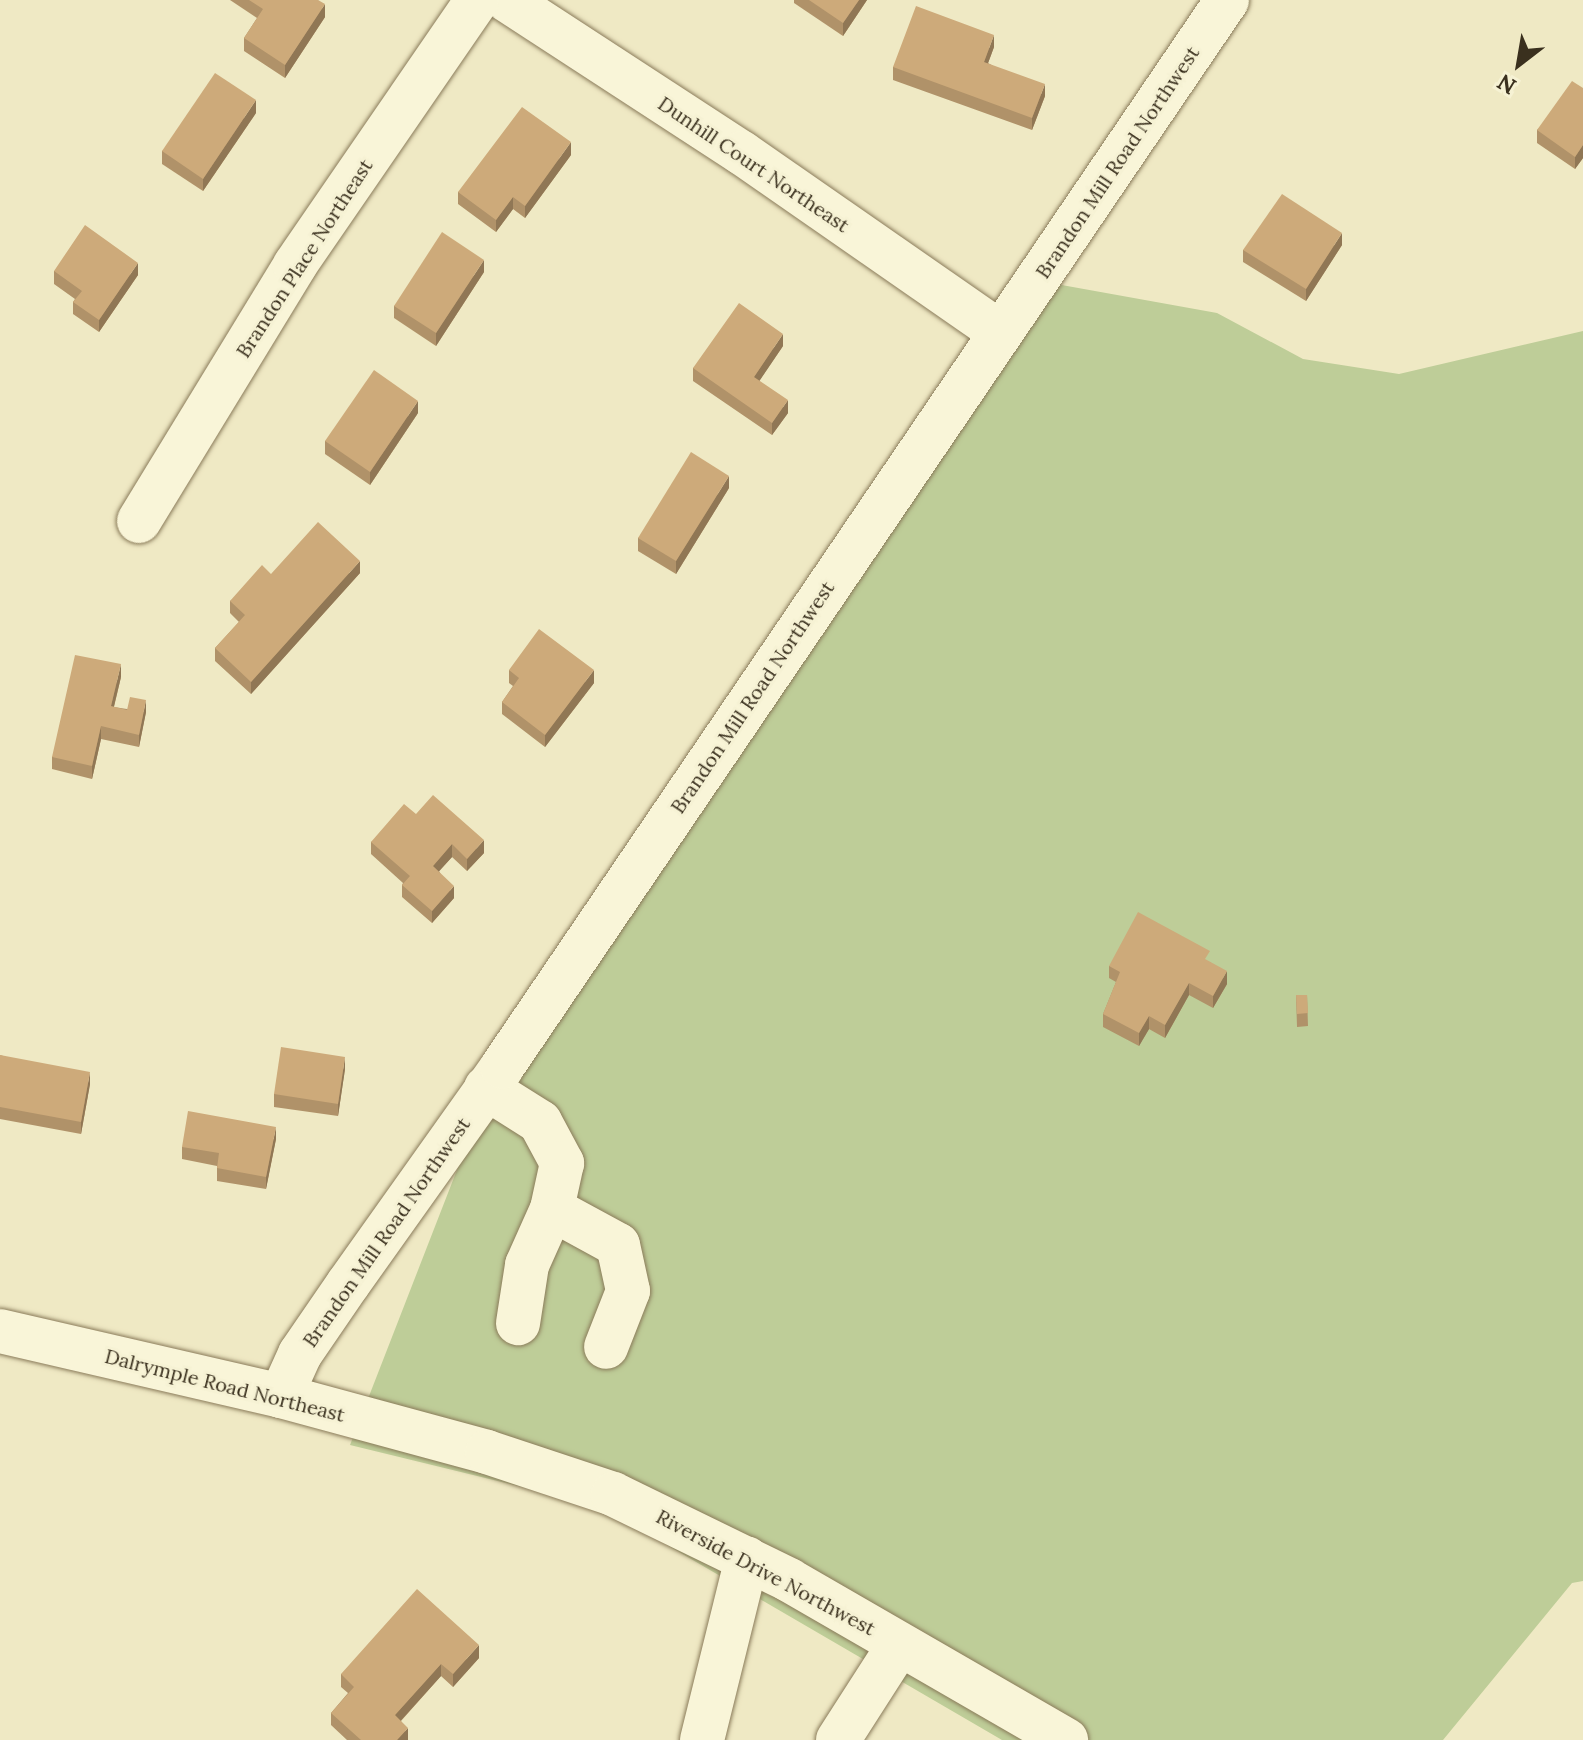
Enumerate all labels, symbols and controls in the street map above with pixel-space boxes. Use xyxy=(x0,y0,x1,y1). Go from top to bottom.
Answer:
north arrow xyxy=(1479,24,1559,104)
street label: Brandon Mill Road Northwest xyxy=(1030,41,1204,283)
text: N xyxy=(1492,68,1521,101)
street label: Dunhill Court Northeast xyxy=(654,91,854,237)
street label: Brandon Place Northeast xyxy=(231,154,377,362)
street label: Brandon Mill Road Northwest xyxy=(665,576,839,818)
street label: Brandon Mill Road Northwest xyxy=(297,1113,475,1351)
street label: Dalrymple Road Northeast xyxy=(102,1344,348,1426)
street label: Riverside Drive Northwest xyxy=(652,1504,880,1640)

